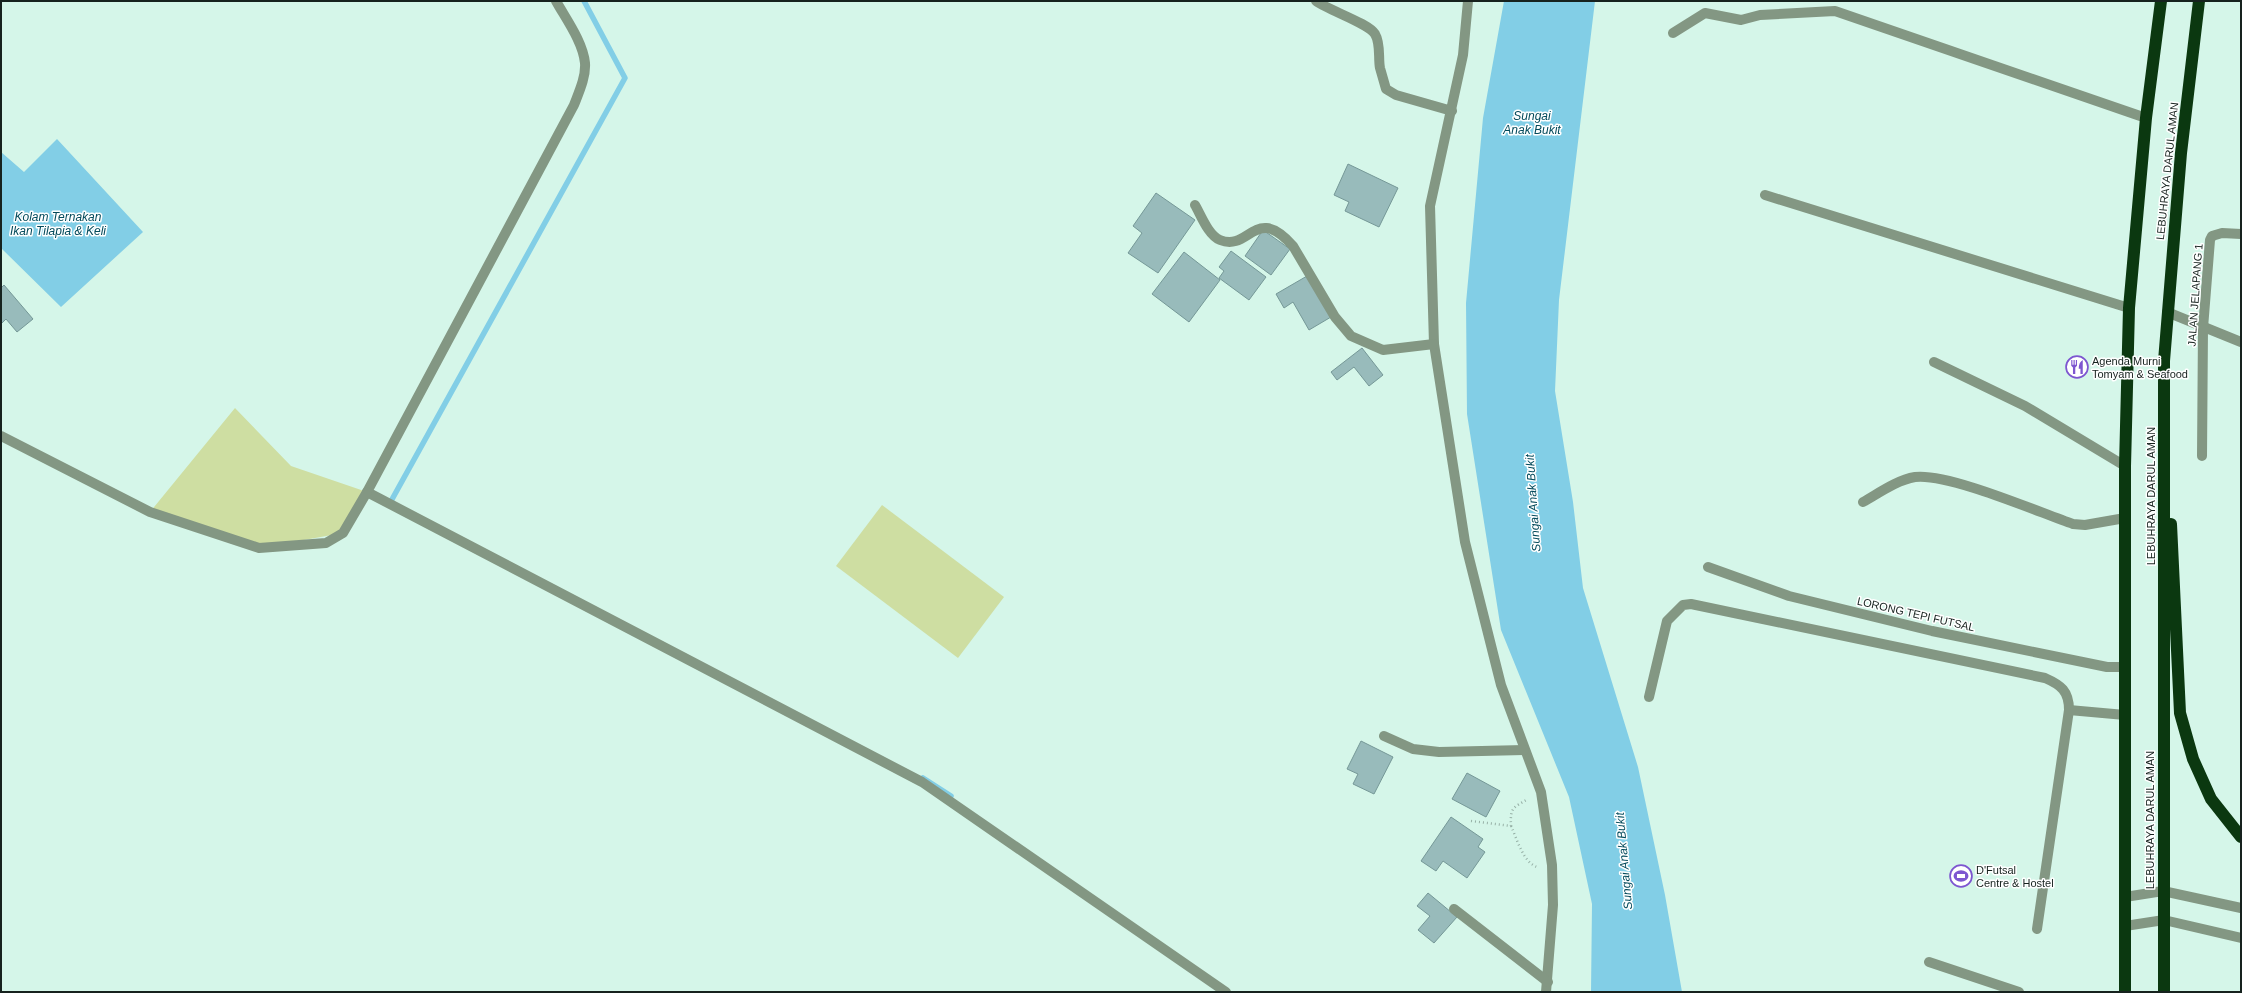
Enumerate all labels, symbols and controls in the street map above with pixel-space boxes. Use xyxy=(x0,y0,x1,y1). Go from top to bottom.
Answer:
street label: LEBUHRAYA DARUL AMAN xyxy=(2154,101,2180,241)
water label: Sungai Anak Bukit xyxy=(1502,109,1561,137)
water label: Kolam Ternakan Ikan Tilapia & Keli xyxy=(10,210,106,238)
street label: JALAN JELAPANG 1 xyxy=(2185,243,2205,347)
restaurant icon: Agenda Murni Tomyam & Seafood xyxy=(2064,354,2090,380)
place label: Agenda Murni Tomyam & Seafood xyxy=(2092,355,2188,380)
street label: LEBUHRAYA DARUL AMAN xyxy=(2145,427,2157,565)
water label: Sungai Anak Bukit xyxy=(1523,453,1543,552)
street label: LORONG TEPI FUTSAL xyxy=(1856,595,1976,633)
street label: LEBUHRAYA DARUL AMAN xyxy=(2144,751,2156,889)
water label: Sungai Anak Bukit xyxy=(1613,811,1635,910)
sports icon: D'Futsal Centre & Hostel xyxy=(1948,863,1974,889)
place label: D'Futsal Centre & Hostel xyxy=(1976,864,2054,889)

